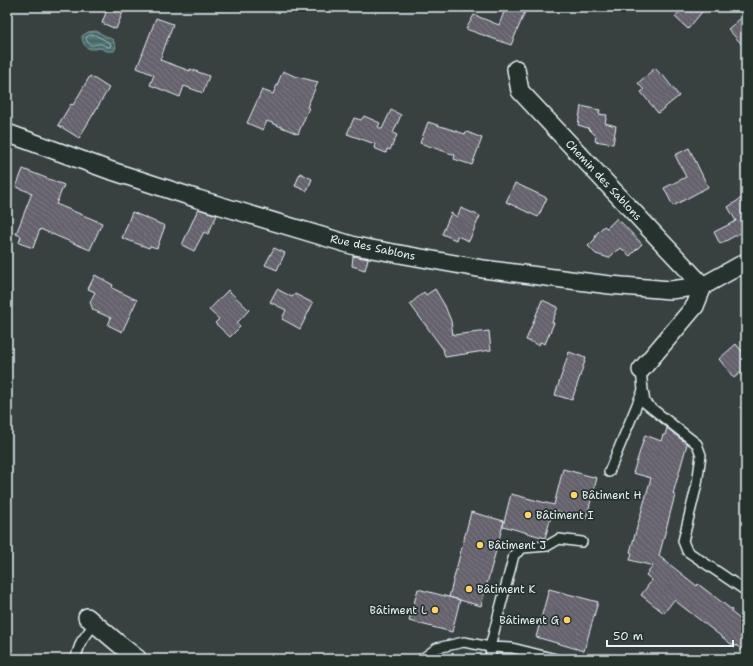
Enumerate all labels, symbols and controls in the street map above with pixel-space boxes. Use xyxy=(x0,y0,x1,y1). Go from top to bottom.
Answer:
street label: Chemin des Sablons xyxy=(562,137,645,224)
street label: Rue des Sablons xyxy=(329,231,417,264)
place label: Bâtiment H xyxy=(582,488,642,503)
marker: Bâtiment H xyxy=(569,490,579,500)
place label: Bâtiment I xyxy=(536,508,594,523)
marker: Bâtiment I xyxy=(523,510,533,520)
place label: Bâtiment J xyxy=(488,538,547,553)
marker: Bâtiment J xyxy=(475,540,485,550)
place label: Bâtiment K xyxy=(477,582,536,597)
marker: Bâtiment K xyxy=(464,584,474,594)
place label: Bâtiment L xyxy=(369,603,427,618)
marker: Bâtiment L xyxy=(430,605,440,615)
place label: Bâtiment G xyxy=(499,613,560,628)
marker: Bâtiment G xyxy=(562,615,572,625)
scale bar xyxy=(607,622,733,648)
text: 50 m xyxy=(613,628,643,644)

